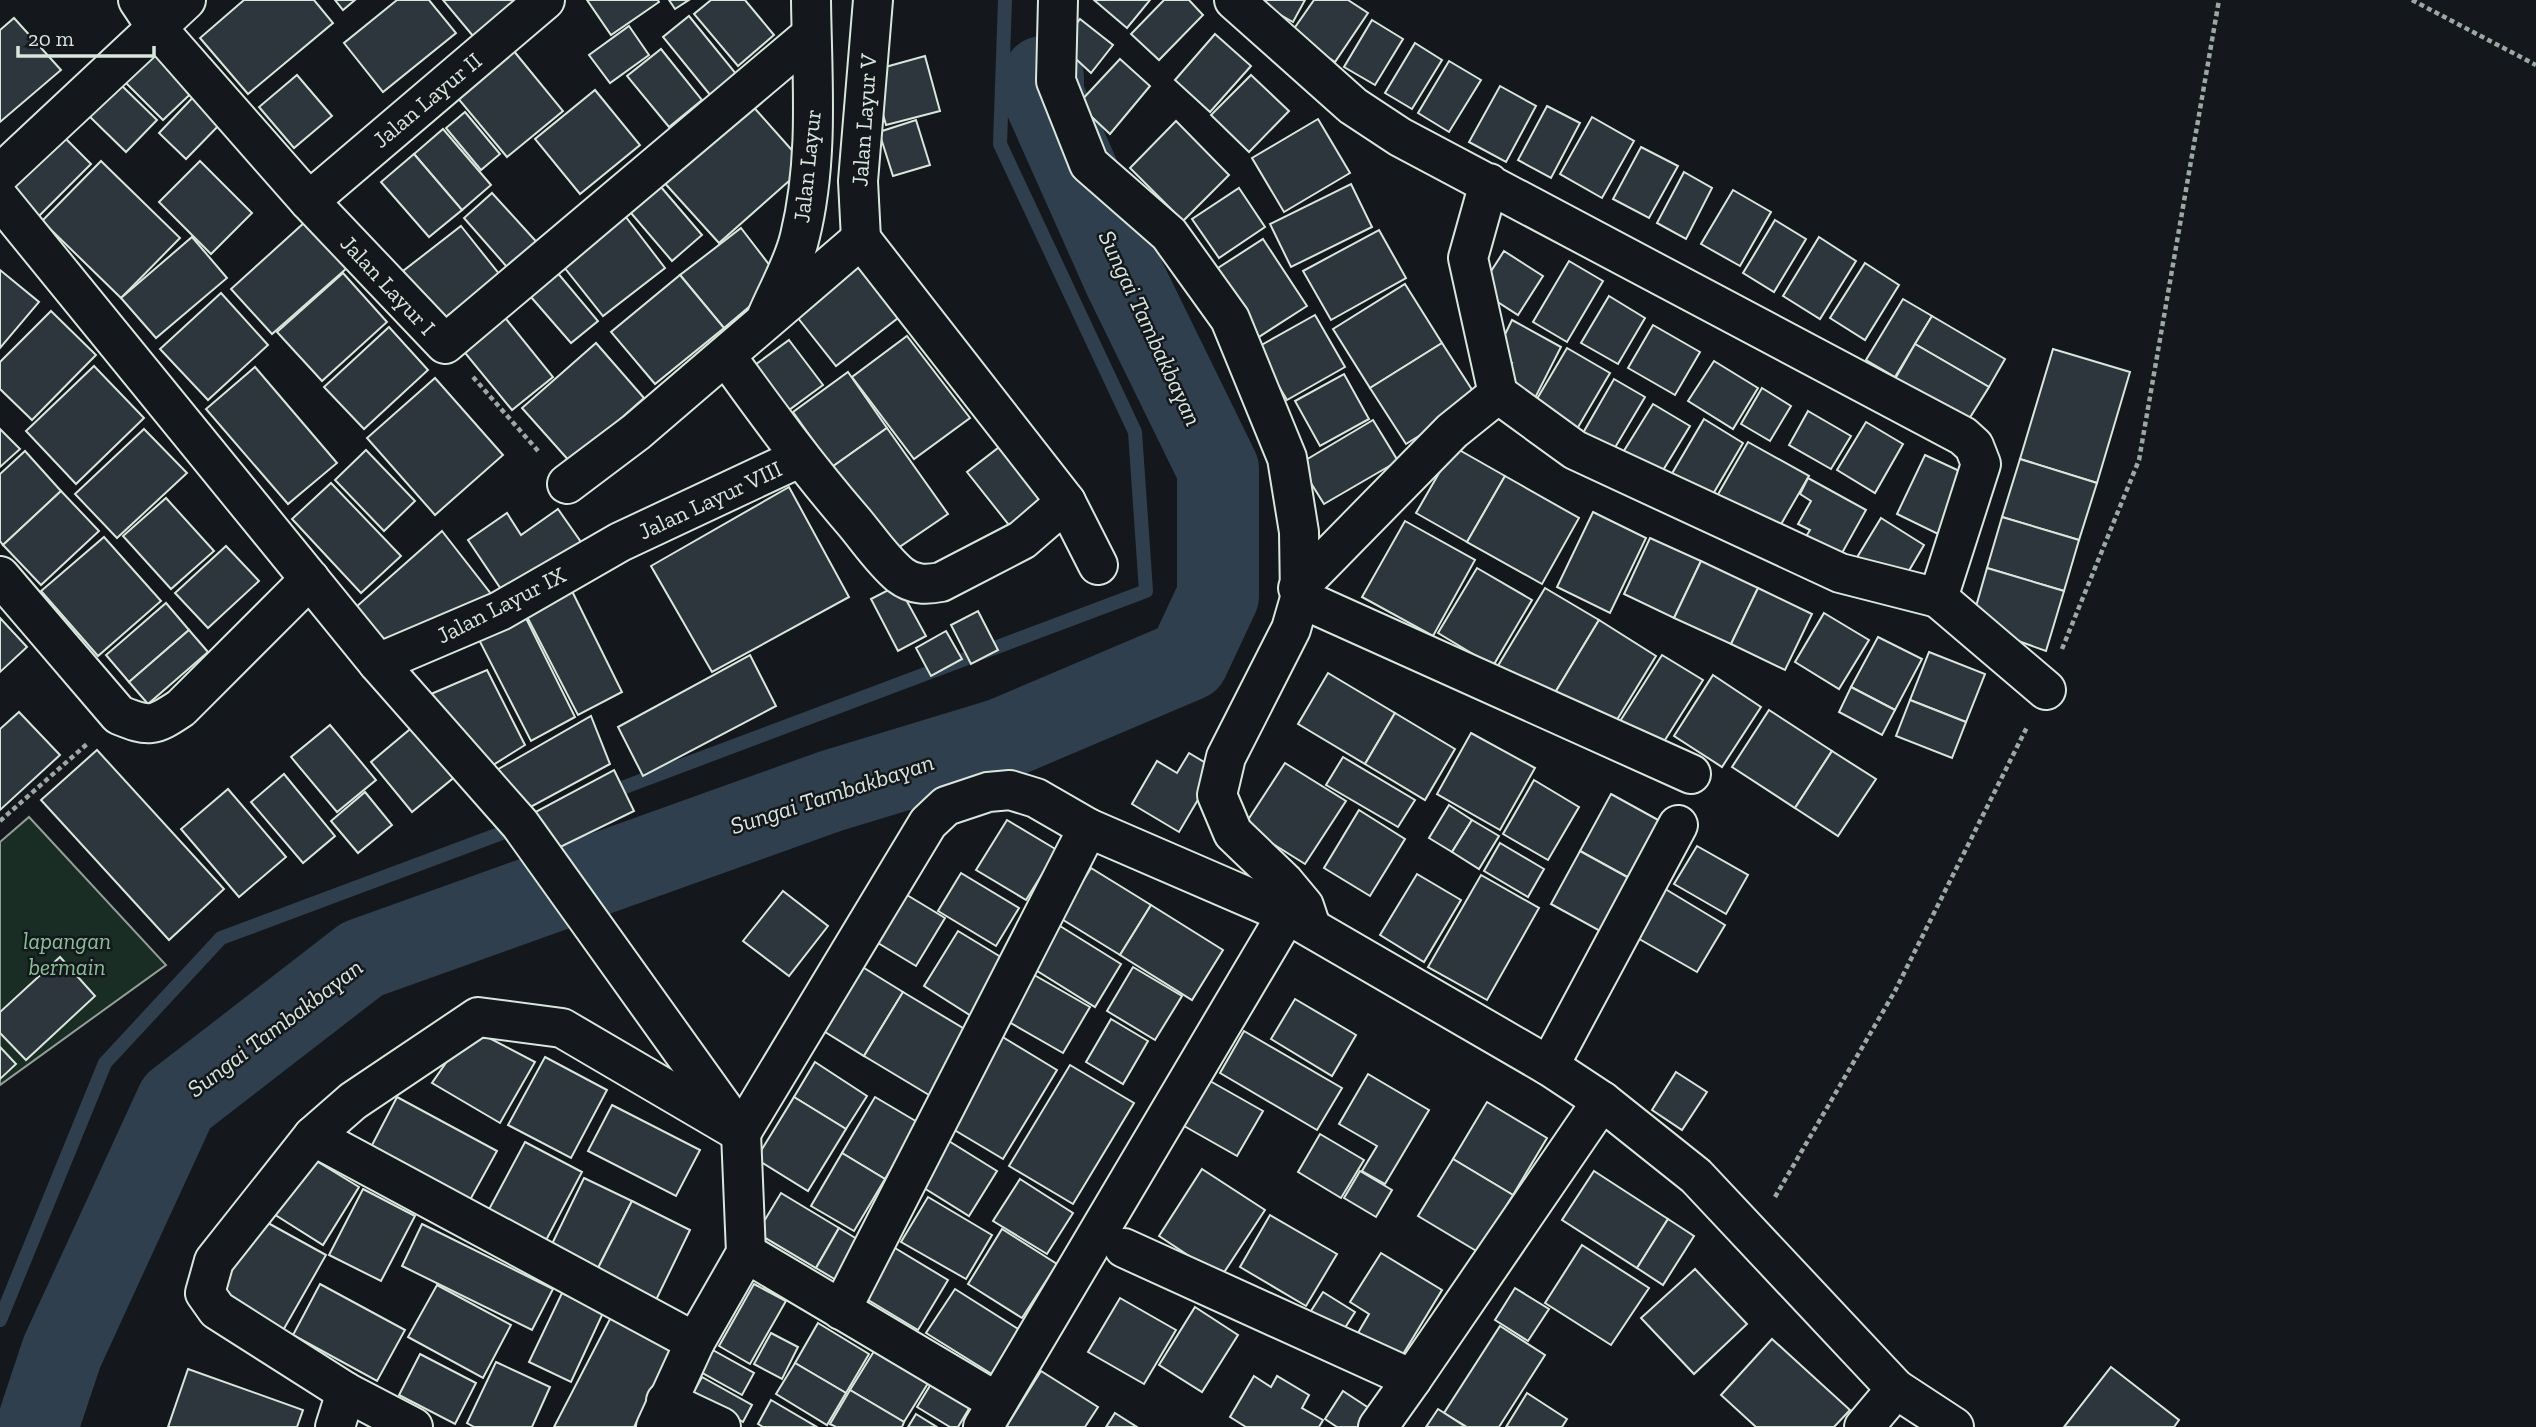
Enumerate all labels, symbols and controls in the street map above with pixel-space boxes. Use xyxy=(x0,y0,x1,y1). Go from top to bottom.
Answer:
scale bar xyxy=(18,14,154,58)
text: 20 m xyxy=(28,26,74,51)
street label: Jalan Layur II xyxy=(367,46,487,154)
street label: Jalan Layur V xyxy=(845,53,883,187)
street label: Jalan Layur xyxy=(787,108,827,224)
water label: Sungai Tambakbayan xyxy=(1092,226,1208,430)
street label: Jalan Layur I xyxy=(335,229,441,341)
street label: Jalan Layur VIII xyxy=(634,454,786,546)
street label: Jalan Layur IX xyxy=(432,560,571,649)
water label: Sungai Tambakbayan xyxy=(726,747,937,840)
park label: lapangan bermain xyxy=(23,927,111,981)
water label: Sungai Tambakbayan xyxy=(181,952,368,1103)

